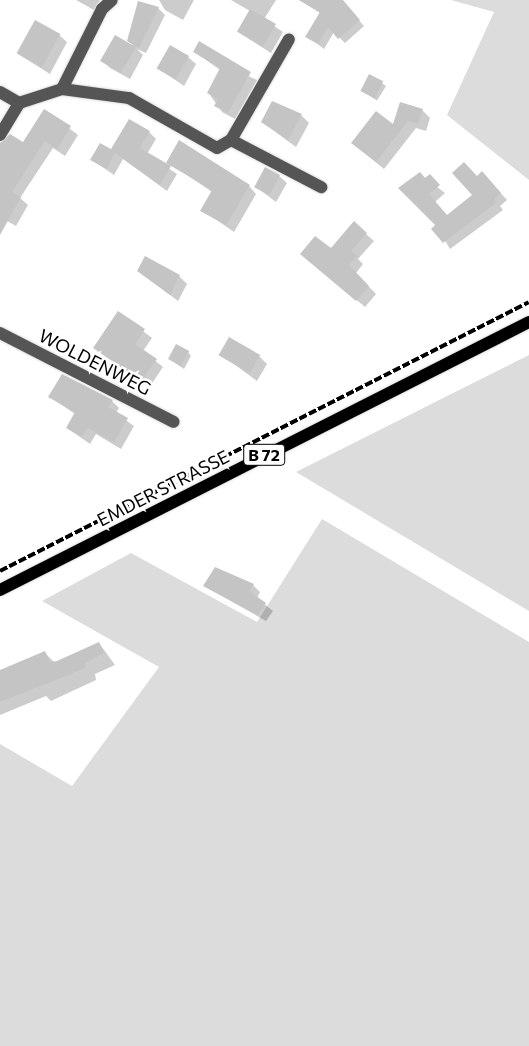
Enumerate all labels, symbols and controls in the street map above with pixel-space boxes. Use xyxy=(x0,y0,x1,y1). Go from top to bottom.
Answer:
street label: WOLDENWEG xyxy=(35,325,155,399)
road number: B 72 xyxy=(243,442,285,468)
street label: EMDER STRASSE xyxy=(93,445,233,531)

